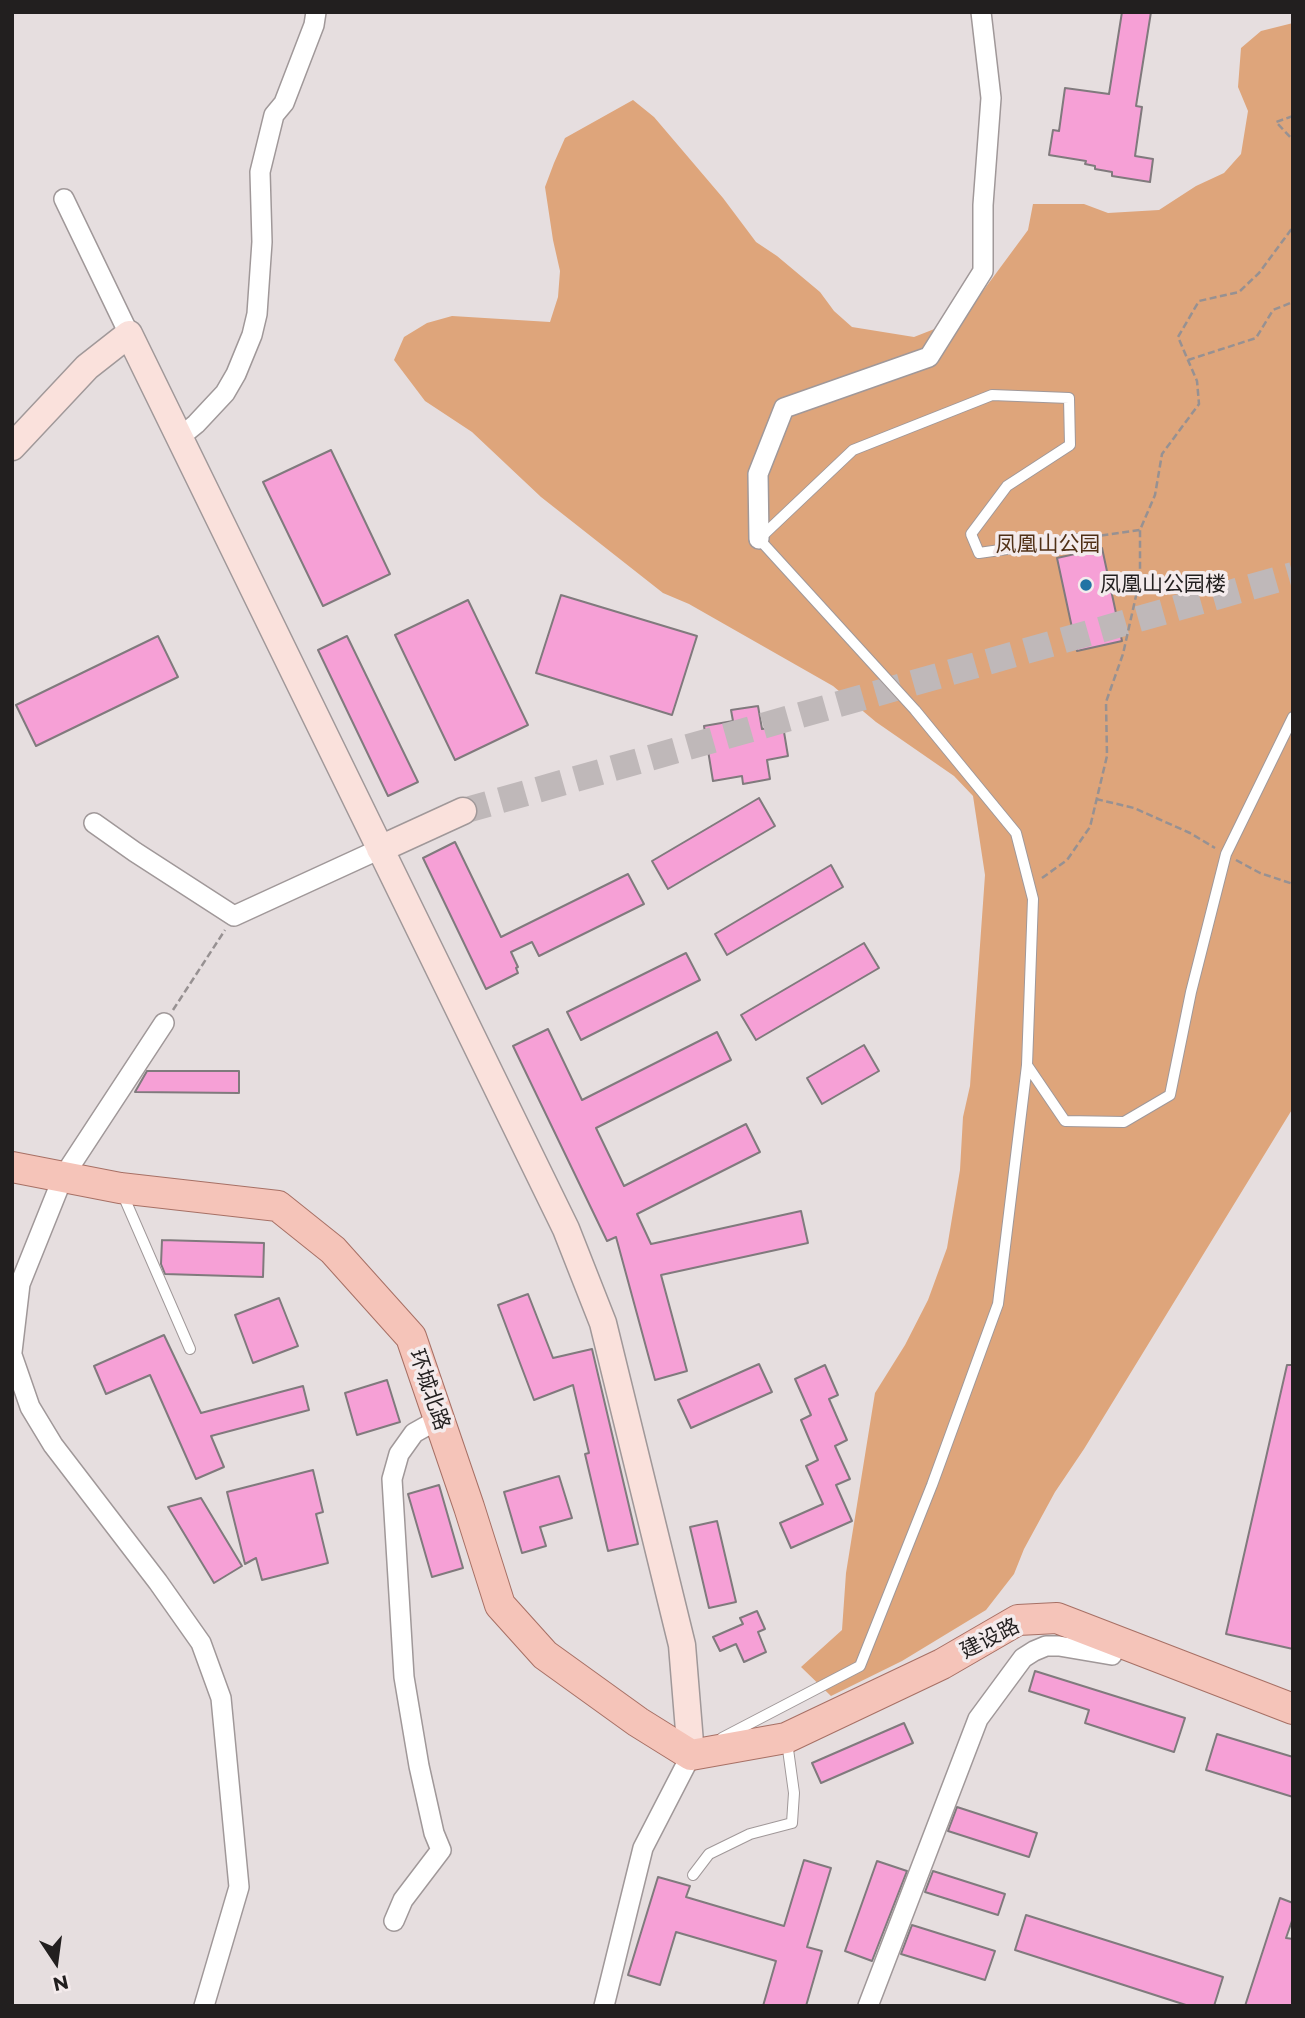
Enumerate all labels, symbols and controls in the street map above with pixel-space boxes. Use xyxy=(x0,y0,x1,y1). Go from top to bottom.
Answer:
park label: 凤凰山公园 xyxy=(996,532,1100,558)
place label: 凤凰山公园楼 xyxy=(1100,572,1226,598)
marker: 凤凰山公园楼 xyxy=(1078,577,1094,593)
street label: 环城北路 xyxy=(403,1346,455,1434)
street label: 建设路 xyxy=(956,1613,1024,1665)
north arrow xyxy=(21,1927,91,1997)
text: N xyxy=(51,1970,71,1996)

